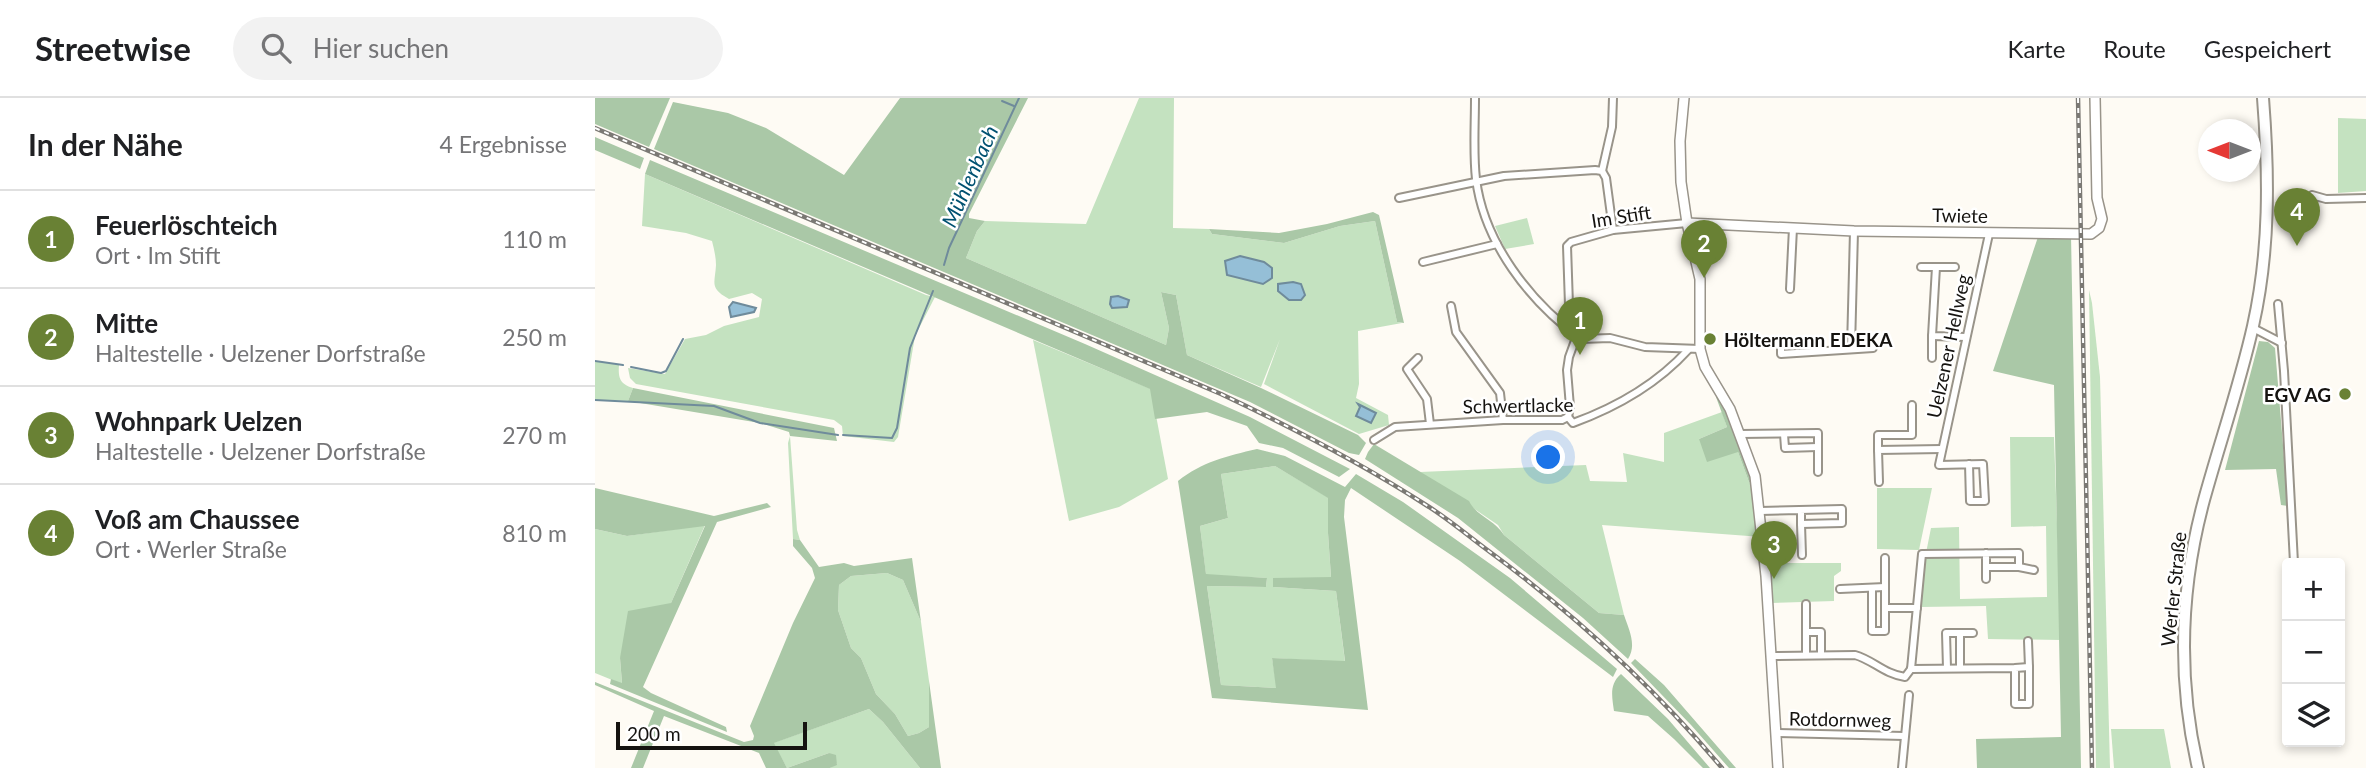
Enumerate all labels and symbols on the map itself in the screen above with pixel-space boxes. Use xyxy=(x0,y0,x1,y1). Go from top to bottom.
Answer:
north arrow xyxy=(2198,119,2261,182)
water label: Mühlenbach xyxy=(935,121,1003,231)
pin: 4 xyxy=(2274,188,2320,246)
street label: Im Stift xyxy=(1589,200,1653,232)
street label: Twiete xyxy=(1932,203,1988,227)
pin: 2 xyxy=(1681,220,1727,278)
street label: Uelzener Hellweg xyxy=(1922,272,1975,420)
pin: 1 xyxy=(1557,297,1603,355)
place label: Höltermann EDEKA xyxy=(1724,328,1893,351)
marker: Höltermann EDEKA xyxy=(1702,331,1718,347)
place label: EGV AG xyxy=(2264,383,2331,406)
marker: EGV AG xyxy=(2337,386,2353,402)
street label: Schwertlacke xyxy=(1463,393,1573,417)
your location xyxy=(1531,440,1565,474)
pin: 3 xyxy=(1751,521,1797,579)
street label: Werler Straße xyxy=(2156,530,2190,648)
street label: Rotdornweg xyxy=(1789,707,1891,731)
scale bar xyxy=(616,719,807,751)

